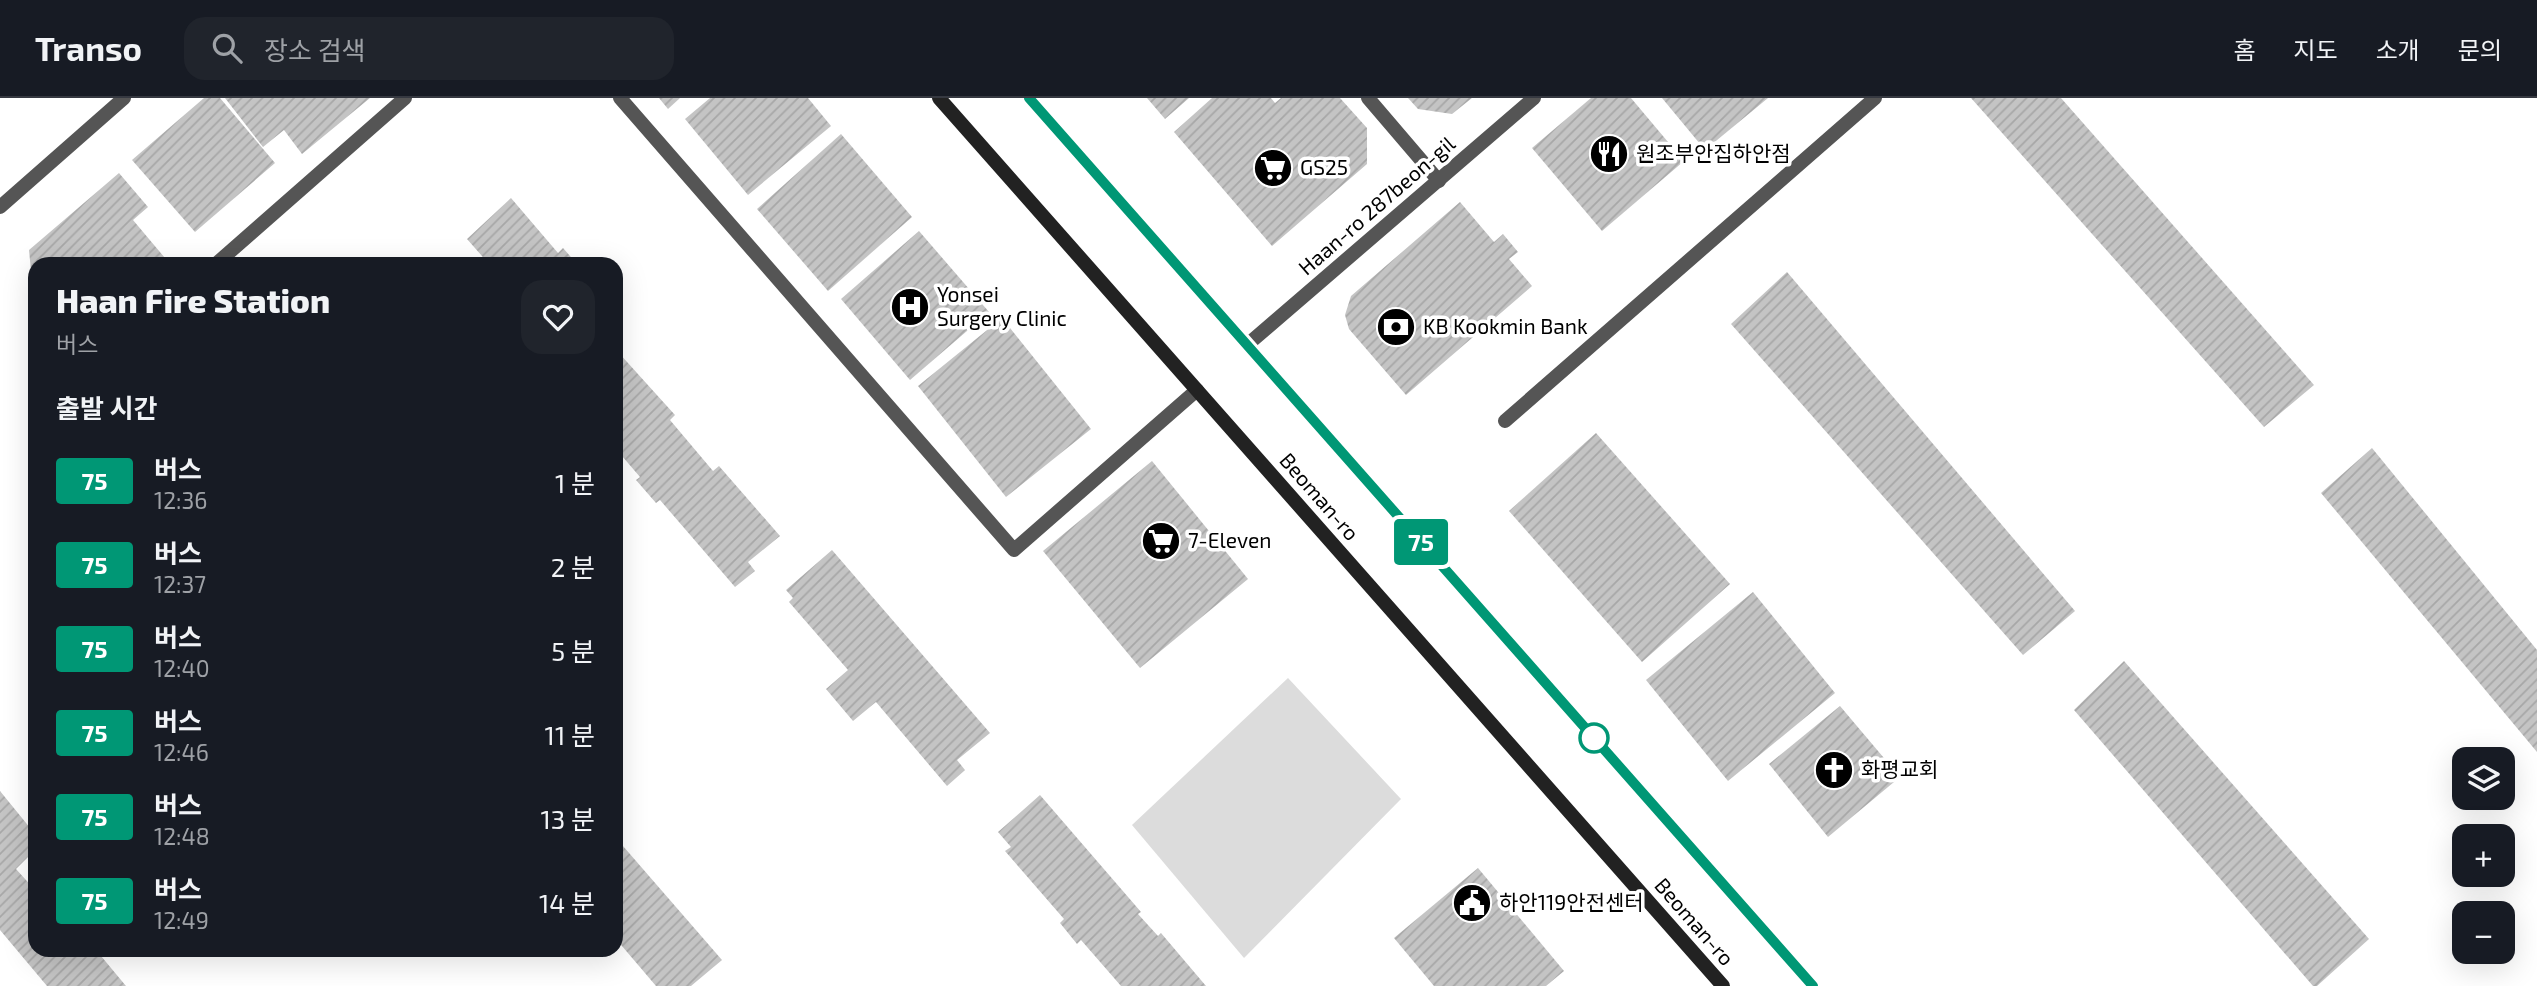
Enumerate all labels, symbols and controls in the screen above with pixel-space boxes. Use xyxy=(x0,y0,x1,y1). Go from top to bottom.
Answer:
search box xyxy=(184,17,674,80)
text: Transo xyxy=(35,28,142,68)
icon: search xyxy=(208,29,246,67)
text: 장소 검색 xyxy=(264,34,365,65)
text: 홈 xyxy=(2233,35,2255,64)
text: 지도 xyxy=(2293,35,2338,64)
text: 소개 xyxy=(2376,35,2420,64)
text: 문의 xyxy=(2458,35,2502,64)
street label: Haan-ro 287beon-gil xyxy=(1293,130,1460,279)
restaurant icon: 원조부안집하안점 xyxy=(1588,133,1630,175)
place label: 원조부안집하안점 xyxy=(1636,140,1791,165)
supermarket icon: GS25 xyxy=(1252,147,1294,189)
place label: GS25 xyxy=(1300,154,1348,179)
text: Haan Fire Station xyxy=(56,280,330,320)
button: heart xyxy=(521,280,595,354)
place label: Yonsei Surgery Clinic xyxy=(937,281,1067,330)
hospital icon: Yonsei Surgery Clinic xyxy=(889,286,931,328)
bank icon: KB Kookmin Bank xyxy=(1375,306,1417,348)
place label: KB Kookmin Bank xyxy=(1423,313,1588,338)
text: 버스 xyxy=(56,330,98,358)
text: 출발 시간 xyxy=(56,392,157,423)
street label: Beoman-ro xyxy=(1275,447,1365,545)
text: 버스 xyxy=(154,453,202,484)
text: 75 xyxy=(82,466,107,495)
text: 1 분 xyxy=(555,467,595,498)
text: 12:36 xyxy=(154,486,207,514)
line badge: 75 xyxy=(1390,519,1452,565)
supermarket icon: 7-Eleven xyxy=(1140,520,1182,562)
place label: 7-Eleven xyxy=(1188,527,1271,552)
text: 75 xyxy=(1408,527,1434,556)
text: 버스 xyxy=(154,537,202,568)
text: 75 xyxy=(82,550,107,579)
text: 2 분 xyxy=(551,551,595,582)
text: 12:37 xyxy=(154,570,206,598)
text: 버스 xyxy=(154,621,202,652)
text: 75 xyxy=(82,634,107,663)
text: 5 분 xyxy=(551,635,595,666)
text: 12:40 xyxy=(154,654,210,682)
text: 버스 xyxy=(154,705,202,736)
text: 75 xyxy=(82,718,107,747)
text: 11 분 xyxy=(545,719,595,750)
unlabelled marker xyxy=(1579,723,1609,753)
text: 12:46 xyxy=(154,738,209,766)
map controls xyxy=(2452,747,2515,964)
button: layers xyxy=(2452,747,2515,810)
church icon: 화평교회 xyxy=(1813,749,1855,791)
place label: 화평교회 xyxy=(1861,756,1938,781)
text: 버스 xyxy=(154,789,202,820)
text: 75 xyxy=(82,802,107,831)
text: 13 분 xyxy=(540,803,595,834)
text: 12:48 xyxy=(154,822,210,850)
button: + xyxy=(2452,824,2515,887)
street label: Beoman-ro xyxy=(1650,872,1740,970)
text: 버스 xyxy=(154,873,202,904)
public building icon: 하안119안전센터 xyxy=(1451,882,1493,924)
text: 75 xyxy=(82,886,107,915)
text: 14 분 xyxy=(539,887,595,918)
place label: 하안119안전센터 xyxy=(1499,889,1644,914)
button: − xyxy=(2452,901,2515,964)
text: 12:49 xyxy=(154,906,209,934)

